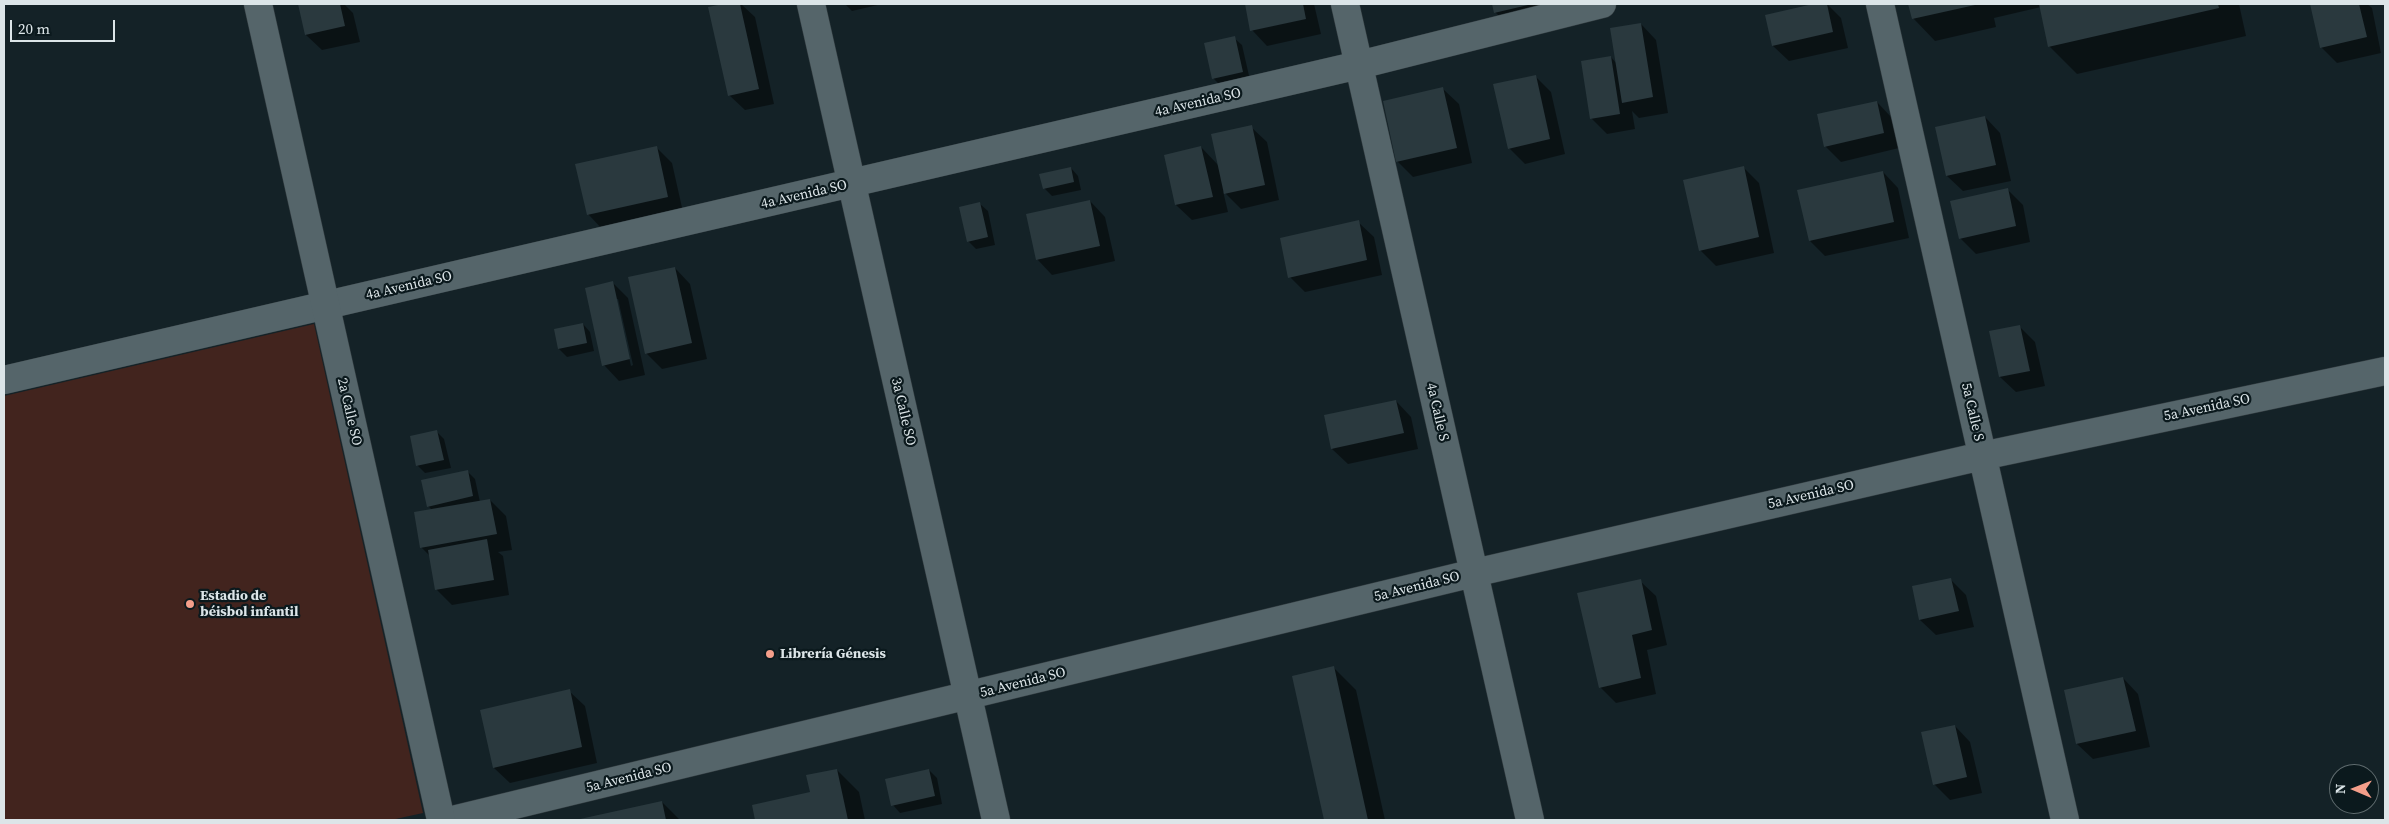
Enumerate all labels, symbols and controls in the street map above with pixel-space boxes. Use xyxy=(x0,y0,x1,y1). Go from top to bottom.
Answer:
scale bar xyxy=(12,10,118,42)
text: 20 m xyxy=(18,18,50,39)
street label: 4a Avenida SO xyxy=(1153,85,1243,121)
street label: 4a Avenida SO xyxy=(759,177,849,213)
street label: 4a Avenida SO xyxy=(364,268,454,304)
street label: 2a Calle SO xyxy=(333,376,365,448)
street label: 3a Calle SO xyxy=(887,376,919,448)
street label: 4a Calle S xyxy=(1422,381,1452,443)
street label: 5a Calle S xyxy=(1957,381,1987,443)
street label: 5a Avenida SO xyxy=(2162,391,2252,425)
street label: 5a Avenida SO xyxy=(1766,477,1856,513)
street label: 5a Avenida SO xyxy=(1372,568,1462,606)
place label: Estadio de béisbol infantil xyxy=(200,588,299,620)
marker: Estadio de béisbol infantil xyxy=(184,598,196,610)
place label: Librería Génesis xyxy=(780,646,886,662)
marker: Librería Génesis xyxy=(764,648,776,660)
street label: 5a Avenida SO xyxy=(978,664,1068,702)
street label: 5a Avenida SO xyxy=(584,759,674,797)
north arrow xyxy=(2329,764,2379,814)
text: N xyxy=(2330,783,2350,794)

